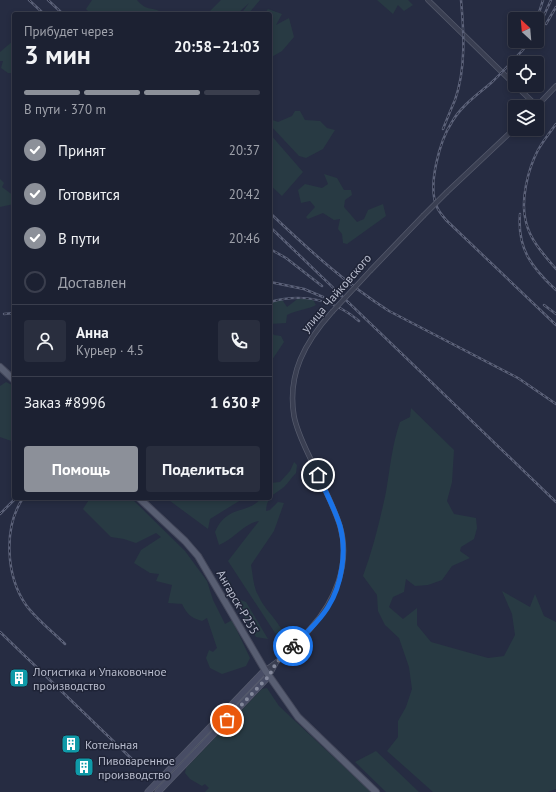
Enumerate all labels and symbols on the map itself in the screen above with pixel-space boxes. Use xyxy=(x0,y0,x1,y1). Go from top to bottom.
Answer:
north arrow xyxy=(508,12,544,48)
street label: улица Чайковского xyxy=(298,250,374,336)
pin xyxy=(301,458,335,492)
street label: Ангарск-Р255 xyxy=(214,567,262,637)
courier xyxy=(273,626,313,666)
place label: Логистика и Упаковочное производство xyxy=(32,664,166,693)
building icon: Логистика и Упаковочное производство xyxy=(8,667,30,689)
pin xyxy=(210,703,244,737)
building icon: Котельная xyxy=(60,733,82,755)
place label: Котельная xyxy=(85,737,138,752)
place label: Пивоваренное производство xyxy=(98,753,175,782)
building icon: Пивоваренное производство xyxy=(73,756,95,778)

